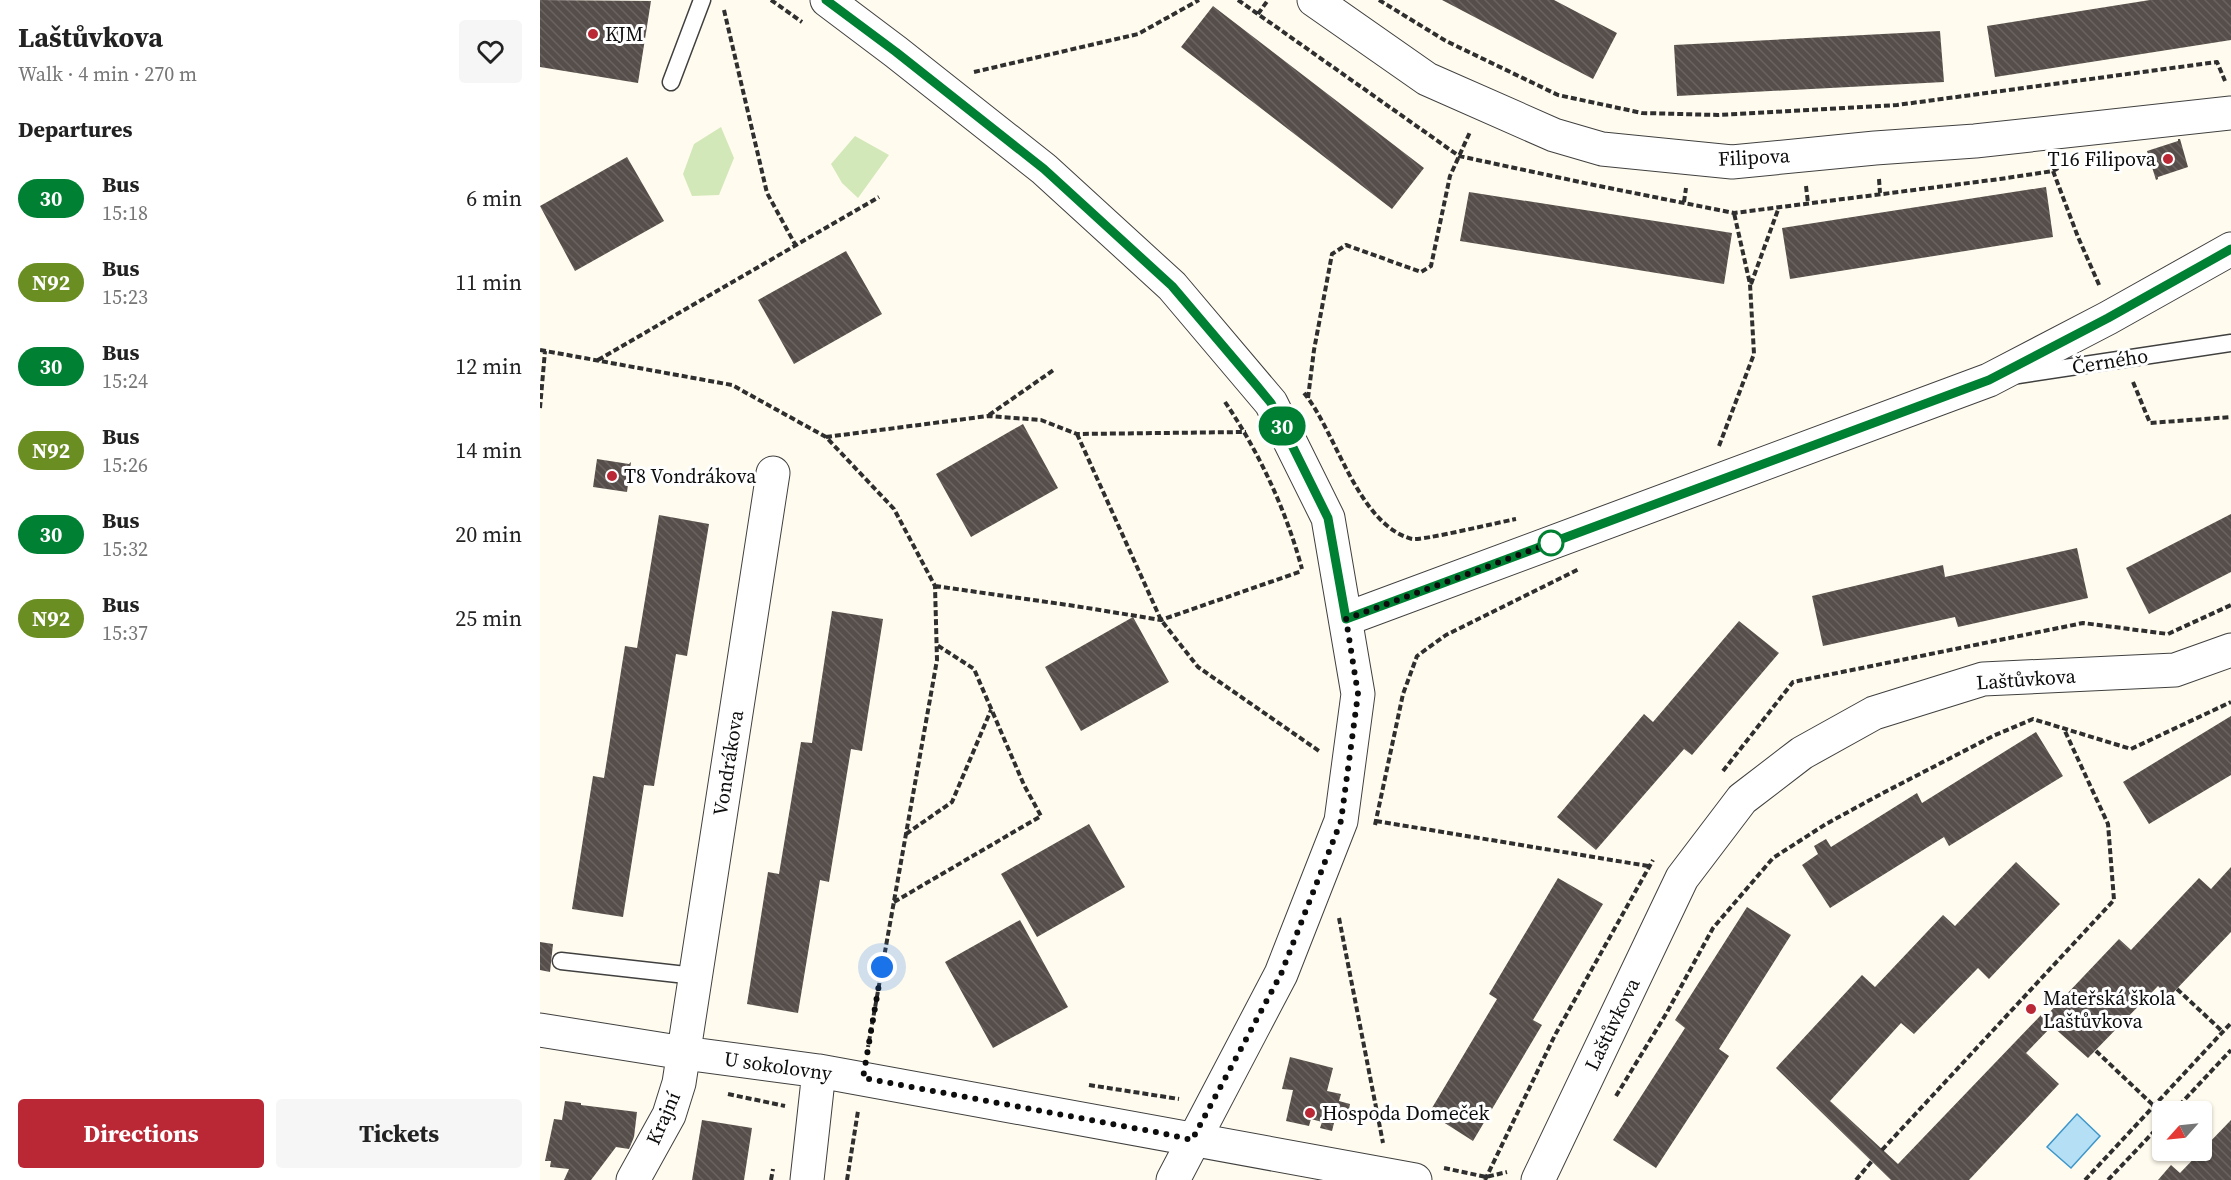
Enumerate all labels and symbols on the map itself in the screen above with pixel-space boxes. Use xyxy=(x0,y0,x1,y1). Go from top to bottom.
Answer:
place label: KJM xyxy=(605,20,643,48)
marker: KJM xyxy=(586,27,600,41)
street label: Filipova xyxy=(1717,141,1791,173)
place label: T16 Filipova xyxy=(2048,145,2157,173)
marker: T16 Filipova xyxy=(2161,152,2175,166)
street label: Černého xyxy=(2070,341,2150,381)
line badge: 30 xyxy=(1255,406,1309,446)
place label: T8 Vondrákova xyxy=(624,462,757,490)
marker: T8 Vondrákova xyxy=(605,469,619,483)
unlabelled marker xyxy=(1538,530,1564,556)
street label: Laštůvkova xyxy=(1975,661,2078,696)
street label: Vondrákova xyxy=(706,707,750,818)
your location xyxy=(867,952,897,982)
street label: Laštůvkova xyxy=(1578,972,1647,1075)
place label: Mateřská škola Laštůvkova xyxy=(2043,984,2177,1035)
marker: Mateřská škola Laštůvkova xyxy=(2024,1002,2038,1016)
street label: U sokolovny xyxy=(722,1045,835,1088)
street label: Krajní xyxy=(639,1087,687,1149)
place label: Hospoda Domeček xyxy=(1322,1099,1490,1127)
north arrow xyxy=(2152,1101,2212,1161)
marker: Hospoda Domeček xyxy=(1303,1106,1317,1120)

